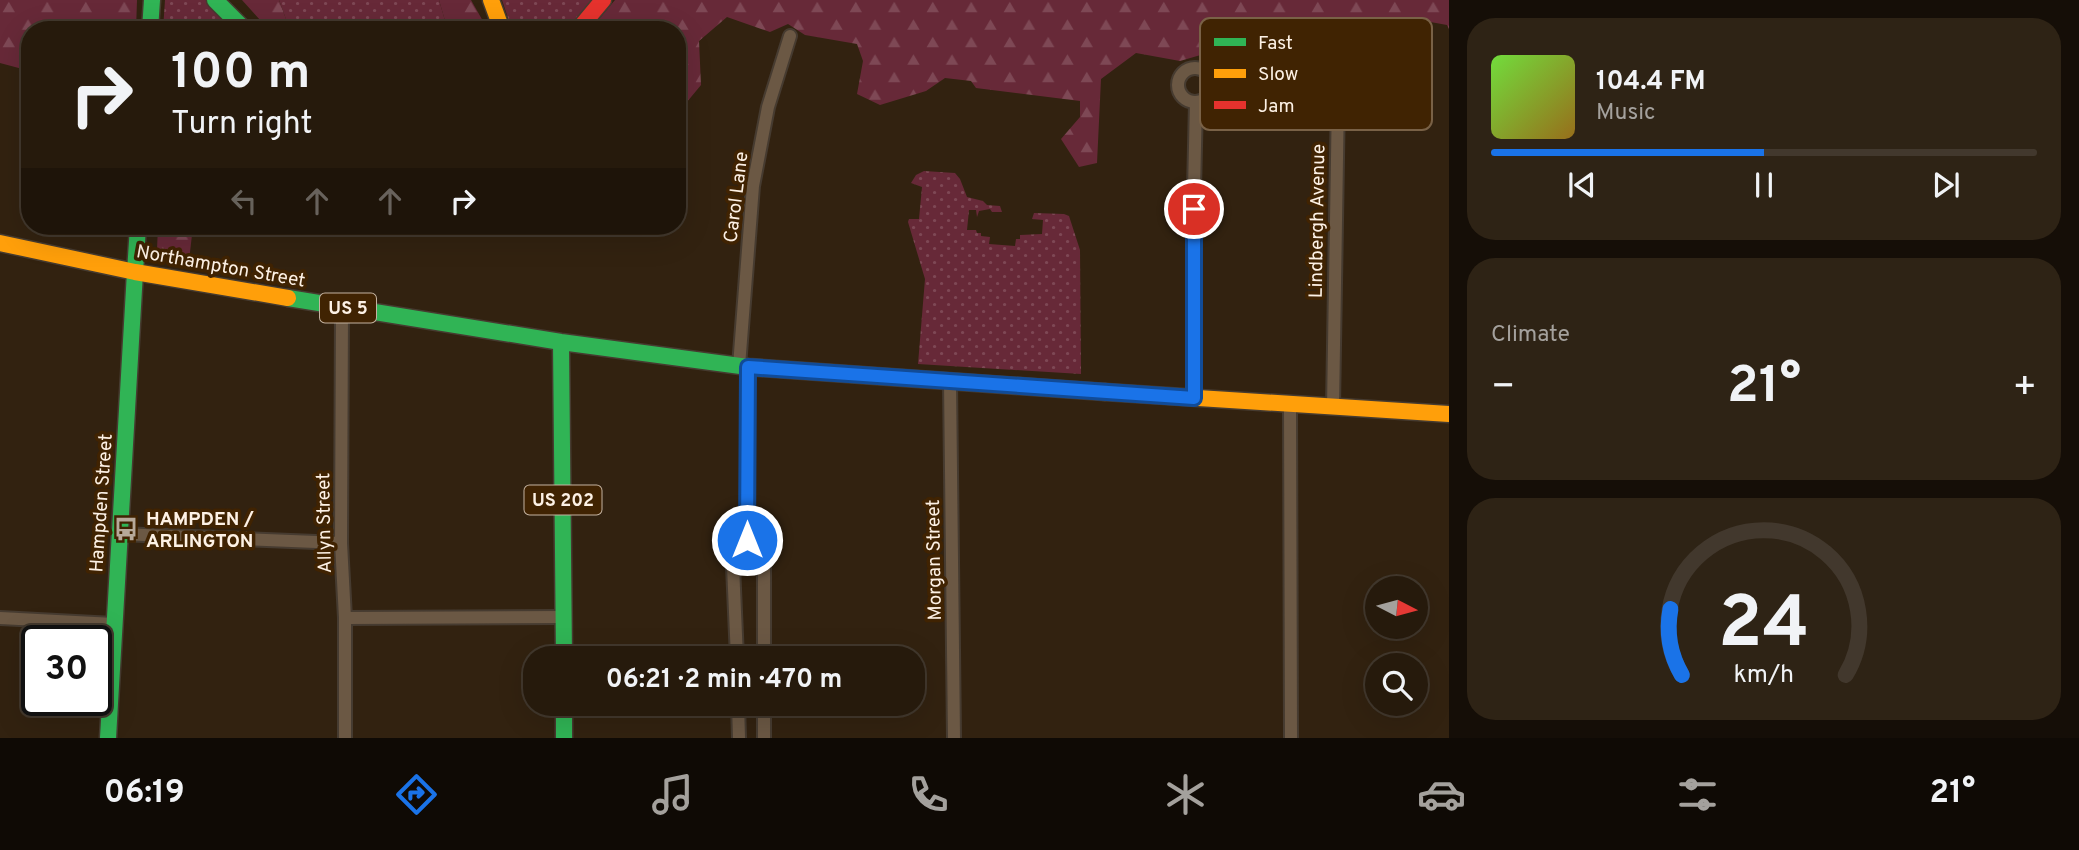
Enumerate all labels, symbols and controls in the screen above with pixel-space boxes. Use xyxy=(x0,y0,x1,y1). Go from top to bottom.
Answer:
legend xyxy=(1200,18,1432,130)
text: Fast xyxy=(1258,32,1293,56)
text: 100 m xyxy=(171,44,310,106)
icon: right xyxy=(56,49,147,140)
text: Slow xyxy=(1258,63,1298,87)
text: 104.4 FM xyxy=(1596,66,1706,99)
text: Jam xyxy=(1258,95,1295,119)
text: Music xyxy=(1596,99,1656,128)
text: Turn right xyxy=(171,105,313,145)
street label: Lindbergh Avenue xyxy=(1305,144,1331,298)
street label: Carol Lane xyxy=(719,150,754,244)
icon: previous xyxy=(1563,166,1601,204)
icon: pause xyxy=(1745,166,1783,204)
icon: next xyxy=(1927,166,1965,204)
pin xyxy=(1164,179,1224,239)
icon: left xyxy=(225,182,263,220)
icon: ahead xyxy=(298,182,336,220)
icon: ahead xyxy=(371,182,409,220)
icon: right xyxy=(444,182,482,220)
icon: arrive xyxy=(1175,190,1213,228)
street label: Northampton Street xyxy=(134,240,307,294)
road number: US 5 xyxy=(320,294,376,322)
text: Climate xyxy=(1491,321,1570,350)
text: 21° xyxy=(1727,355,1801,421)
text: − xyxy=(1491,364,1516,413)
text: + xyxy=(2012,364,2037,413)
street label: Hampden Street xyxy=(85,433,119,573)
street label: Allyn Street xyxy=(312,472,338,573)
road number: US 202 xyxy=(524,486,602,514)
street label: Morgan Street xyxy=(922,499,948,621)
position arrow xyxy=(710,503,784,577)
place label: HAMPDEN / ARLINGTON xyxy=(146,508,254,554)
bus stop icon: HAMPDEN / ARLINGTON xyxy=(112,515,140,543)
north arrow xyxy=(1365,576,1428,639)
map controls xyxy=(1365,576,1428,716)
text: 24 xyxy=(1718,581,1810,673)
speed limit sign: 30 xyxy=(21,625,112,716)
button: search xyxy=(1365,653,1428,716)
text: km/h xyxy=(1734,660,1794,692)
text: 06:21 · 2 min · 470 m xyxy=(606,664,842,697)
icon: directions xyxy=(392,770,441,819)
icon: music xyxy=(648,770,697,819)
icon: phone xyxy=(904,770,953,819)
icon: climate xyxy=(1161,770,1210,819)
icon: car xyxy=(1417,770,1466,819)
icon: filters xyxy=(1673,770,1722,819)
text: 06:19 xyxy=(104,774,185,814)
text: 21° xyxy=(1930,774,1975,814)

